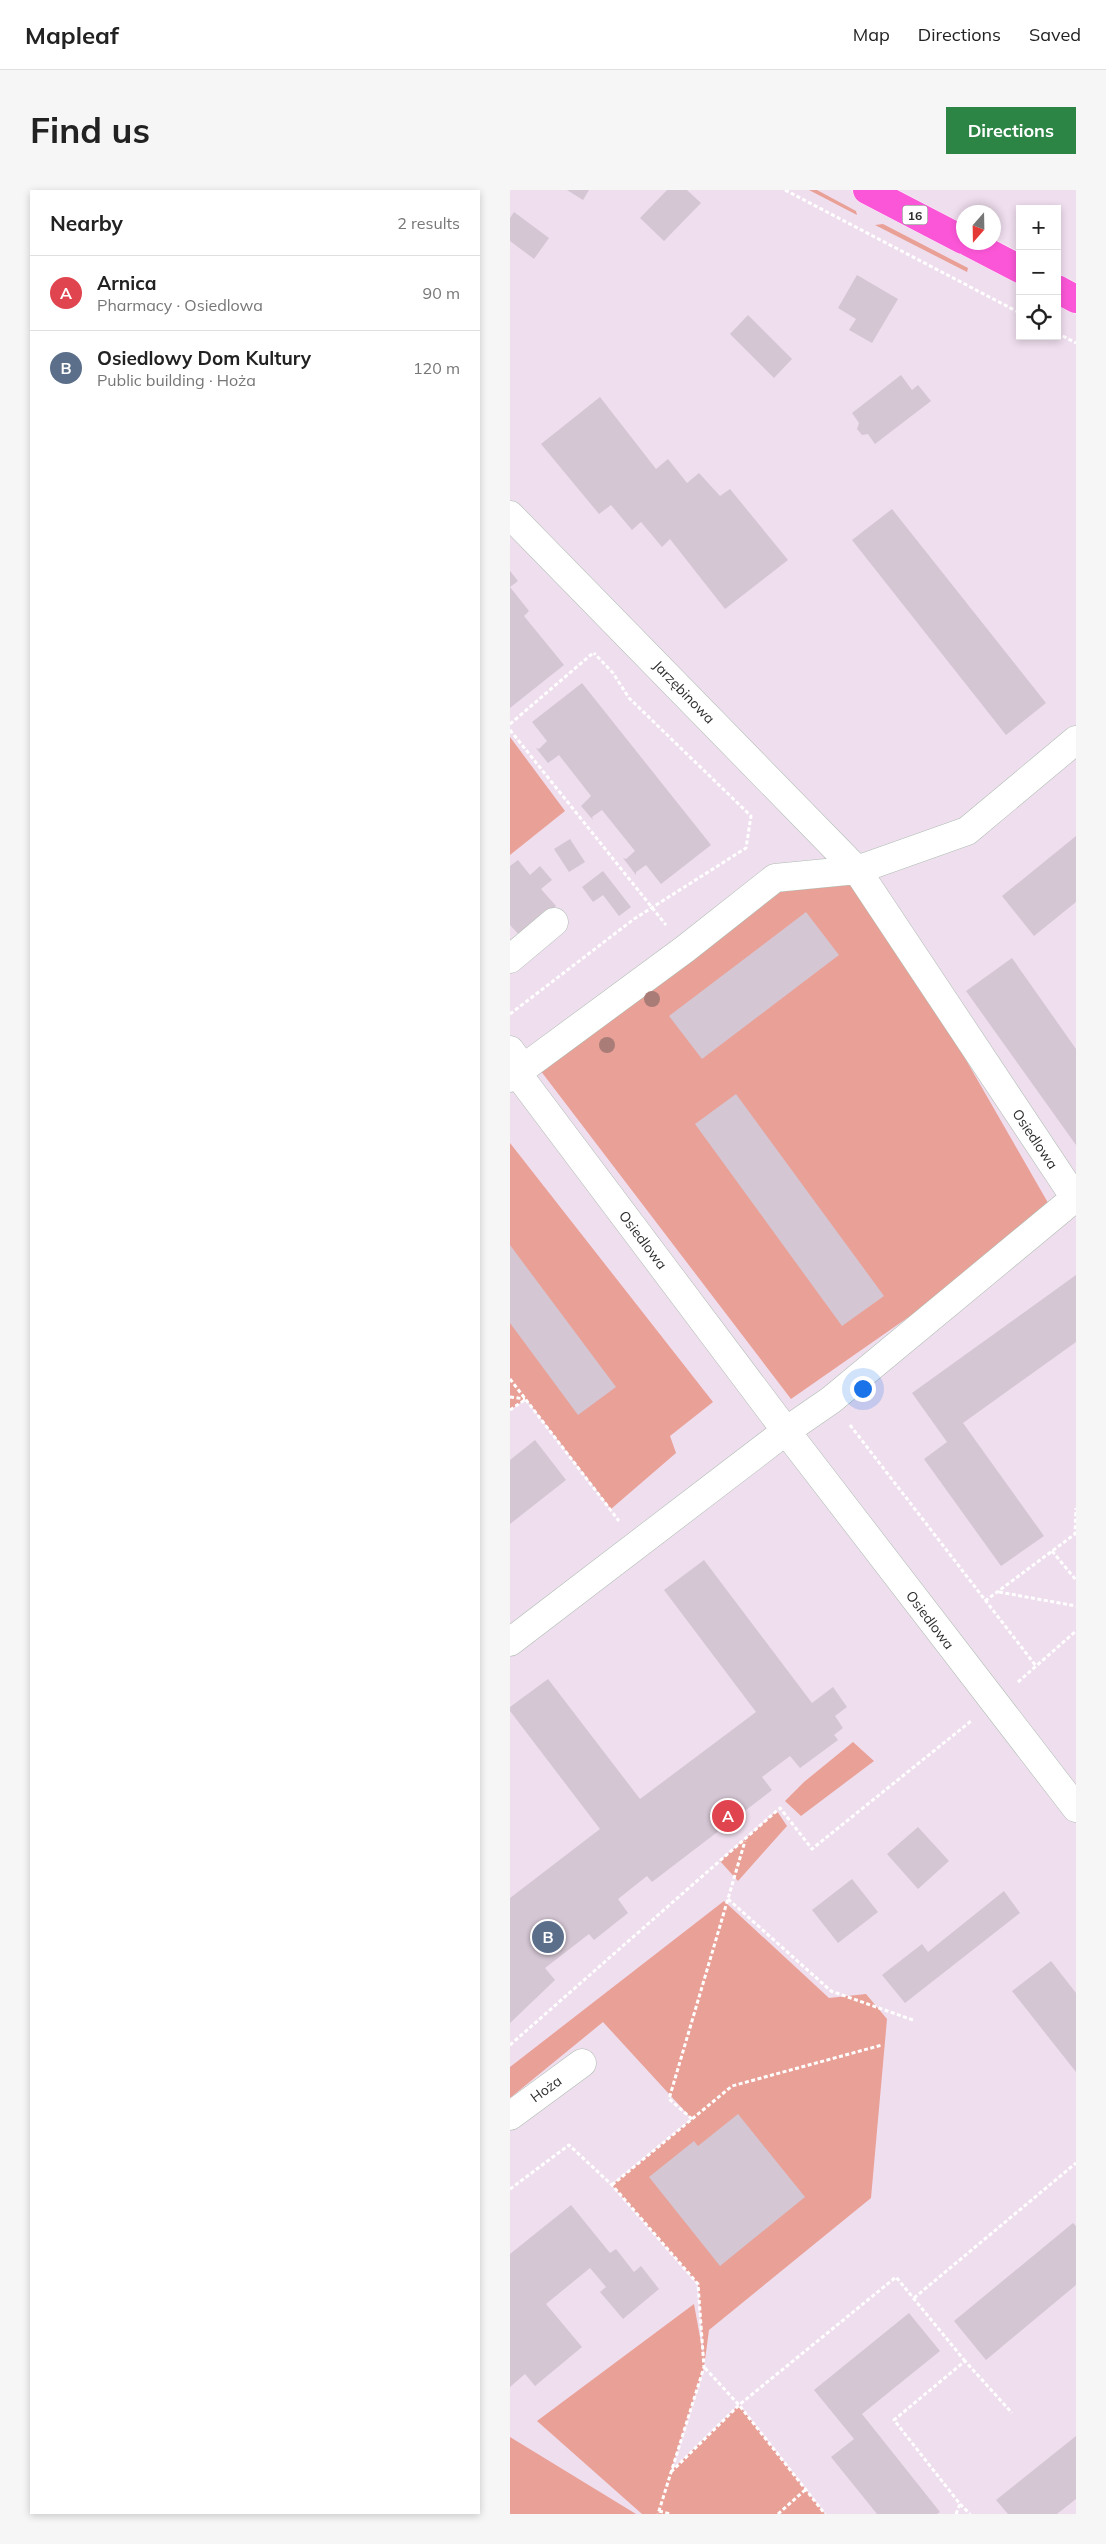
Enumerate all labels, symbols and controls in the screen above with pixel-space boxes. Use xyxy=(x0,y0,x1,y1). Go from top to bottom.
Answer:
text: Mapleaf xyxy=(25,20,119,50)
text: Map xyxy=(853,23,890,46)
text: Directions xyxy=(918,23,1001,46)
text: Saved xyxy=(1029,23,1081,46)
button: Directions xyxy=(946,107,1076,154)
text: Find us xyxy=(30,108,150,152)
north arrow xyxy=(956,205,1001,250)
map controls xyxy=(1016,205,1061,340)
button: + xyxy=(1016,205,1061,250)
road number: 16 xyxy=(902,206,928,224)
text: Nearby xyxy=(50,210,123,236)
text: 2 results xyxy=(397,213,460,233)
button: − xyxy=(1016,250,1061,295)
text: Arnica xyxy=(97,271,156,295)
text: A xyxy=(60,283,72,303)
text: 90 m xyxy=(423,283,460,303)
text: Pharmacy · Osiedlowa xyxy=(97,295,263,315)
button: locate xyxy=(1016,295,1061,340)
text: Osiedlowy Dom Kultury xyxy=(97,346,311,370)
text: B xyxy=(60,358,72,378)
text: 120 m xyxy=(413,358,460,378)
text: Public building · Hoża xyxy=(97,370,256,390)
street label: Jarzębinowa xyxy=(649,657,719,727)
street label: Osiedlowa xyxy=(1008,1105,1062,1173)
street label: Osiedlowa xyxy=(615,1207,671,1273)
your location xyxy=(850,1376,876,1402)
street label: Osiedlowa xyxy=(902,1587,958,1653)
pin: A xyxy=(712,1797,744,1835)
pin: B xyxy=(532,1918,564,1956)
street label: Hoża xyxy=(527,2072,565,2106)

